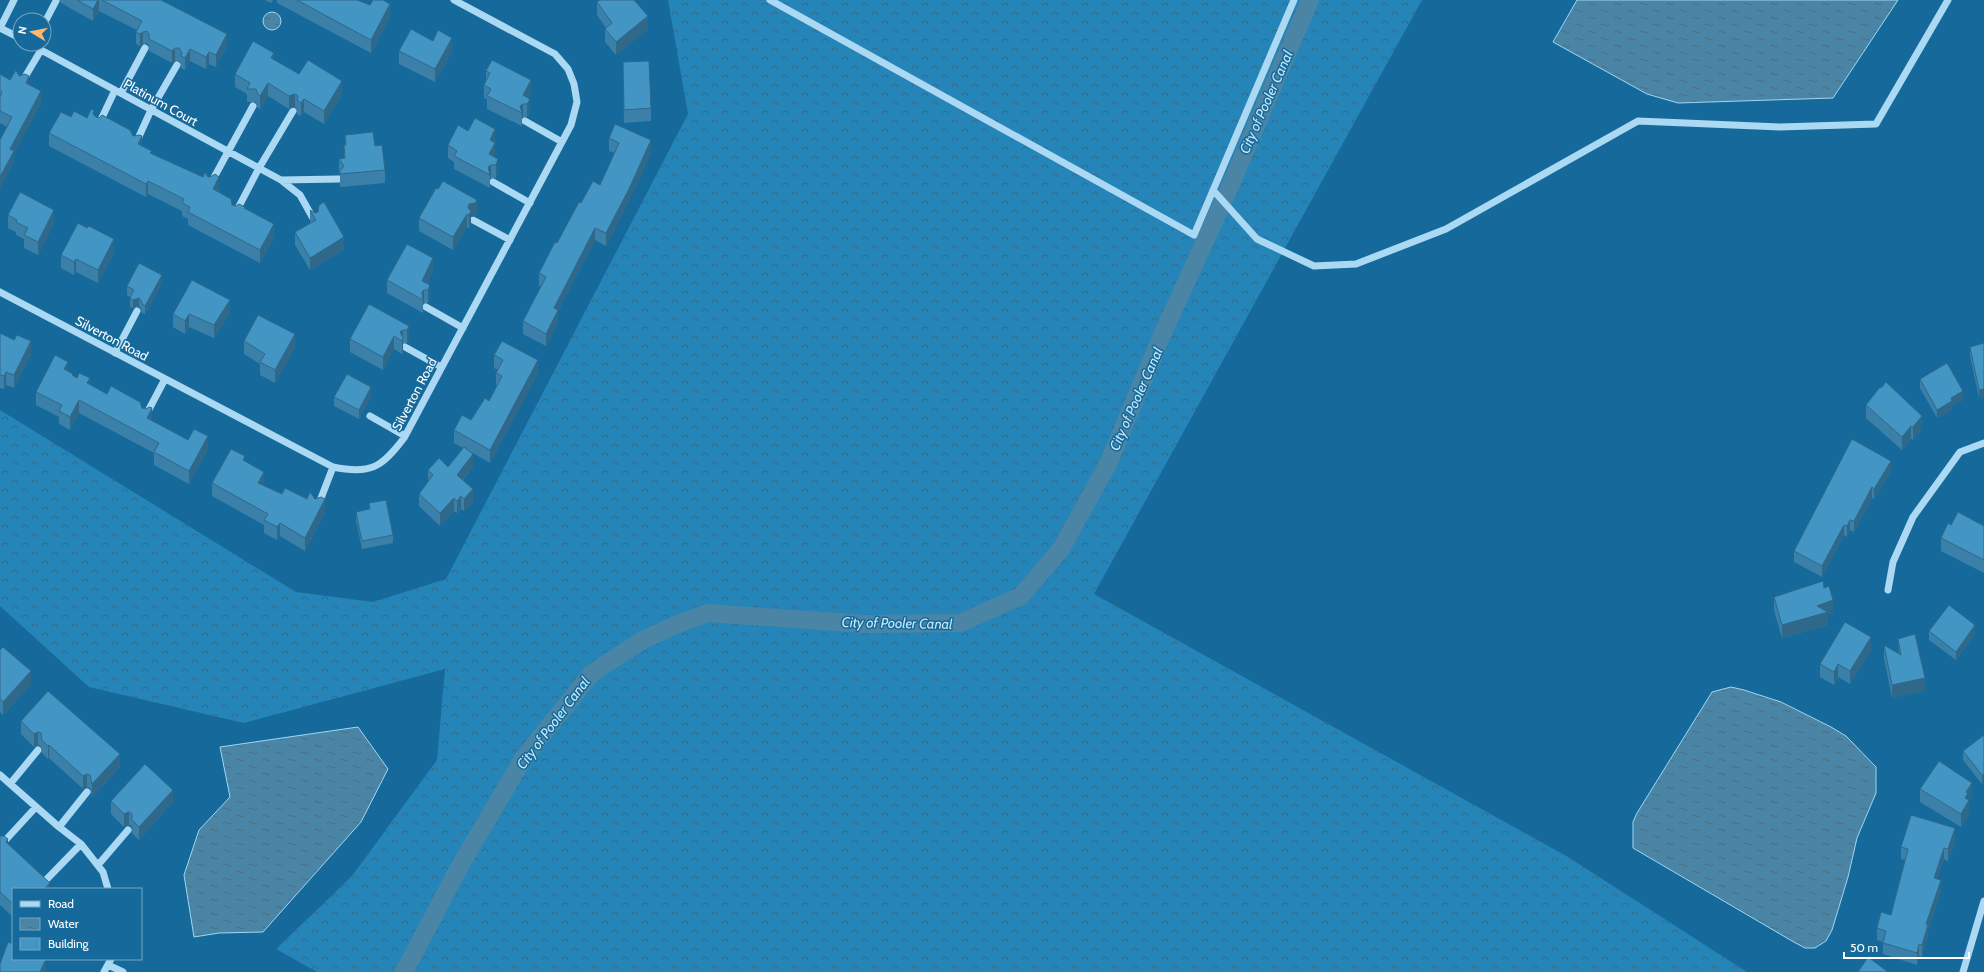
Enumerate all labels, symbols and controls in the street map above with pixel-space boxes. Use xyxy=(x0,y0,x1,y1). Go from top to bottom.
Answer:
north arrow xyxy=(12,12,52,52)
text: N xyxy=(15,25,30,35)
water label: City of Pooler Canal xyxy=(1235,47,1297,156)
street label: Platinum Court xyxy=(121,75,201,129)
street label: Silverton Road xyxy=(73,312,151,364)
water label: City of Pooler Canal xyxy=(1105,344,1167,453)
street label: Silverton Road xyxy=(388,355,440,433)
water label: City of Pooler Canal xyxy=(841,613,953,633)
water label: City of Pooler Canal xyxy=(512,673,594,773)
legend xyxy=(12,888,142,960)
text: Road xyxy=(48,896,74,911)
text: Water xyxy=(48,916,79,931)
scale bar xyxy=(1844,934,1969,960)
text: Building xyxy=(48,936,90,951)
text: 50 m xyxy=(1850,940,1878,955)

